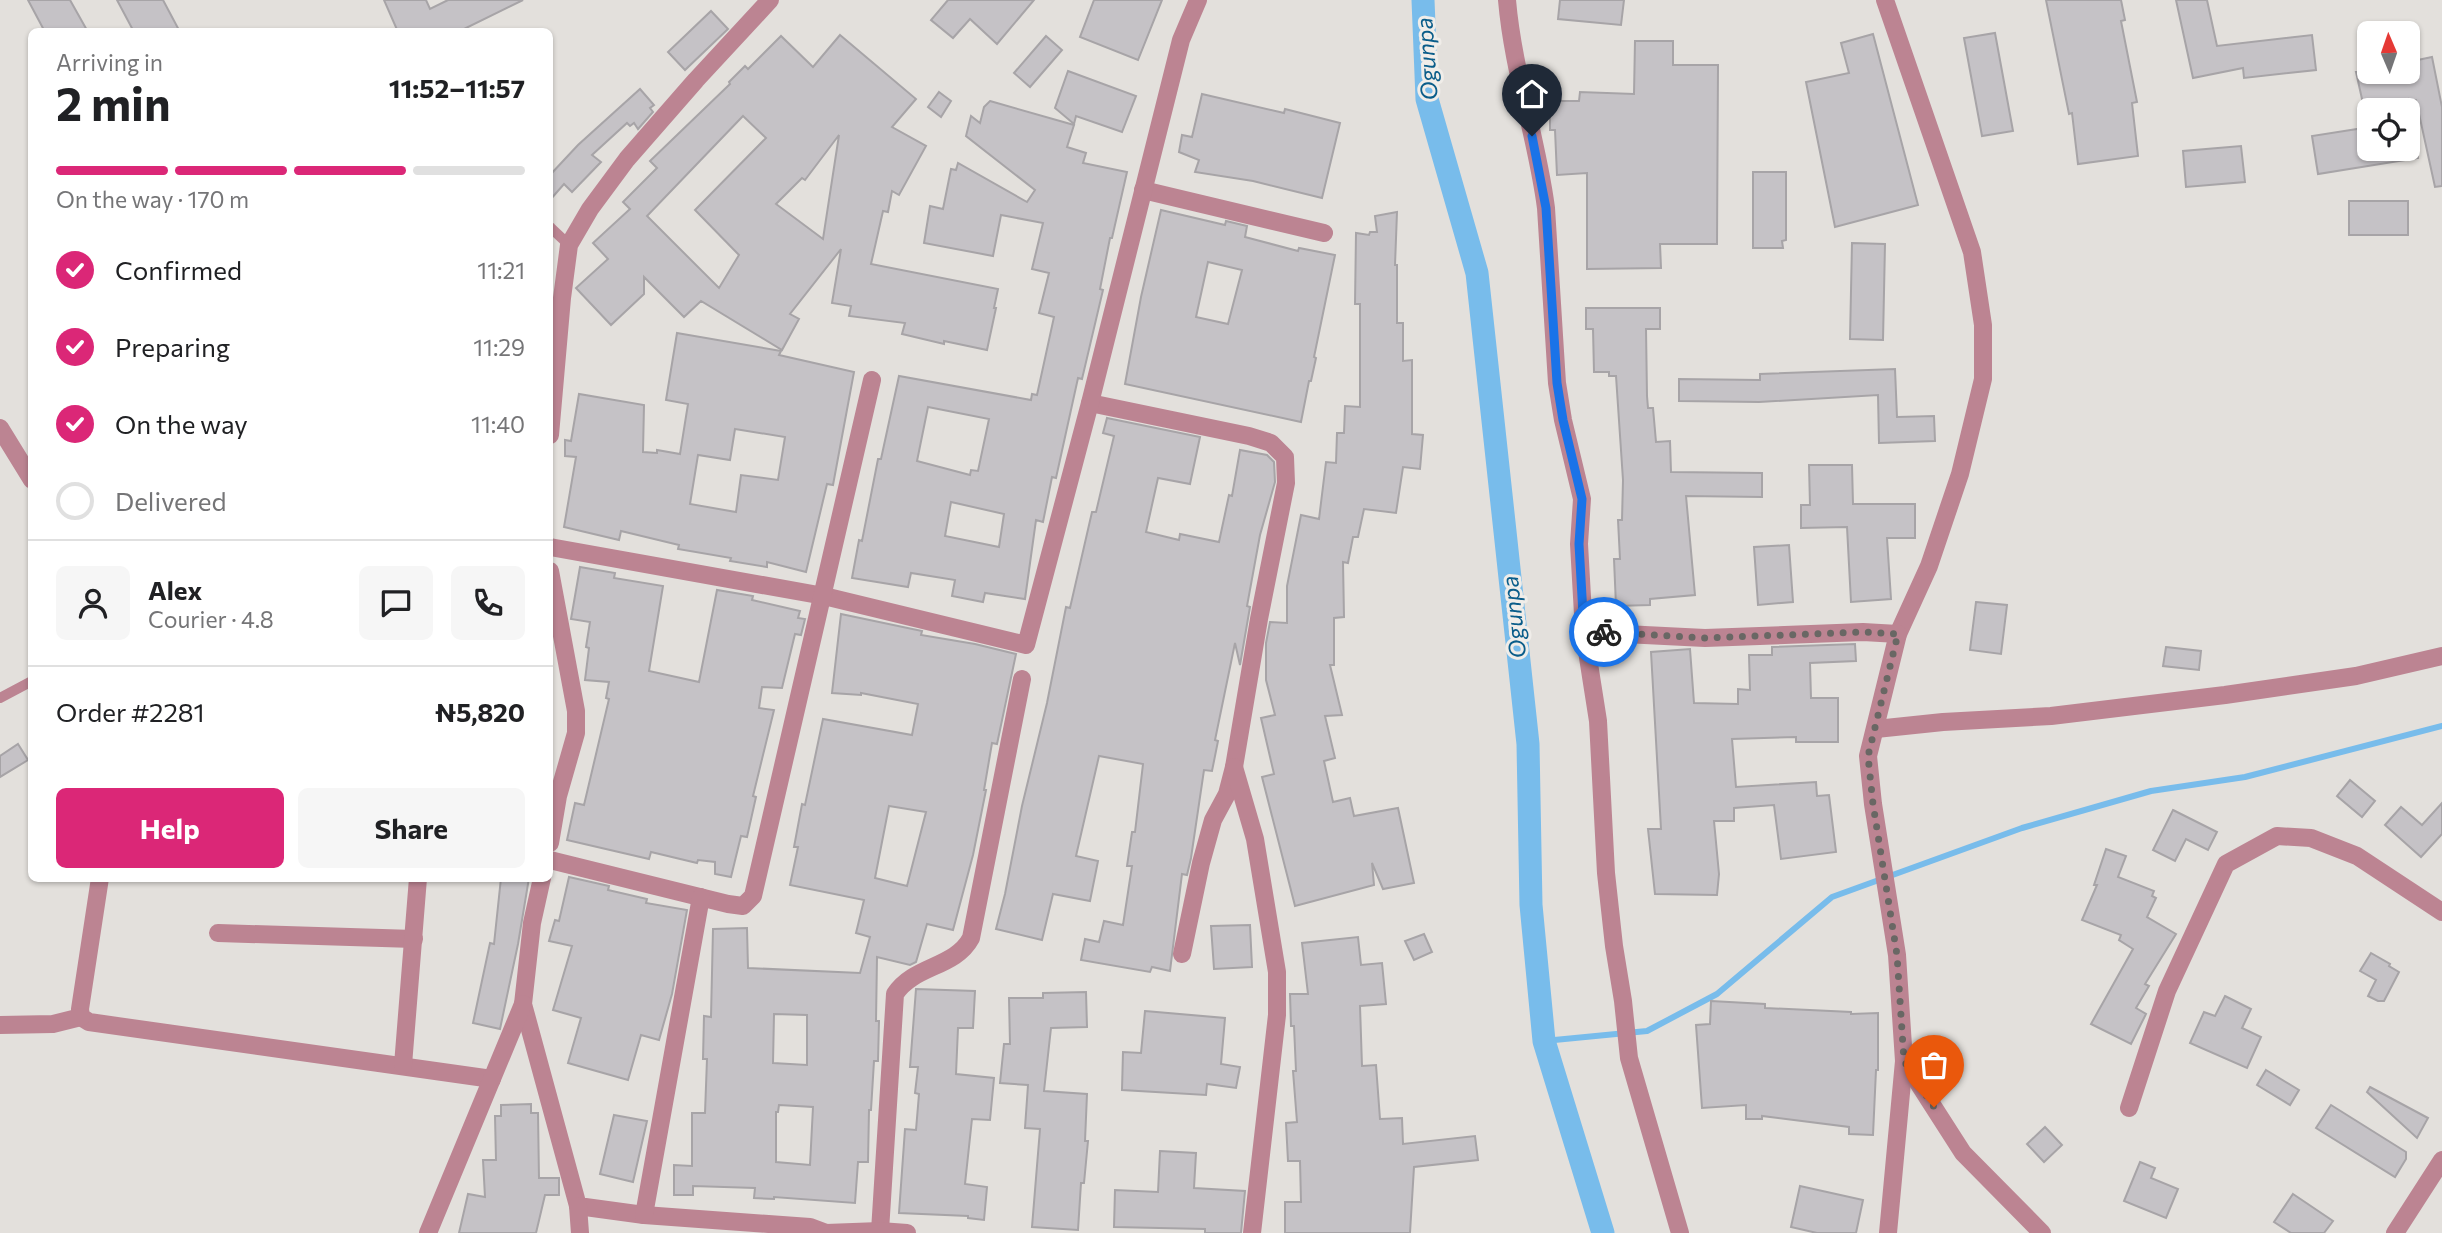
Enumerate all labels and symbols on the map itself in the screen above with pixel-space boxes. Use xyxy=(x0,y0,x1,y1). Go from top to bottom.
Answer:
water label: Ogunpa xyxy=(1409,17,1443,101)
north arrow xyxy=(2357,21,2420,84)
pin xyxy=(1502,64,1562,136)
water label: Ogunpa xyxy=(1495,574,1531,660)
courier xyxy=(1569,597,1639,667)
pin xyxy=(1904,1035,1964,1107)

